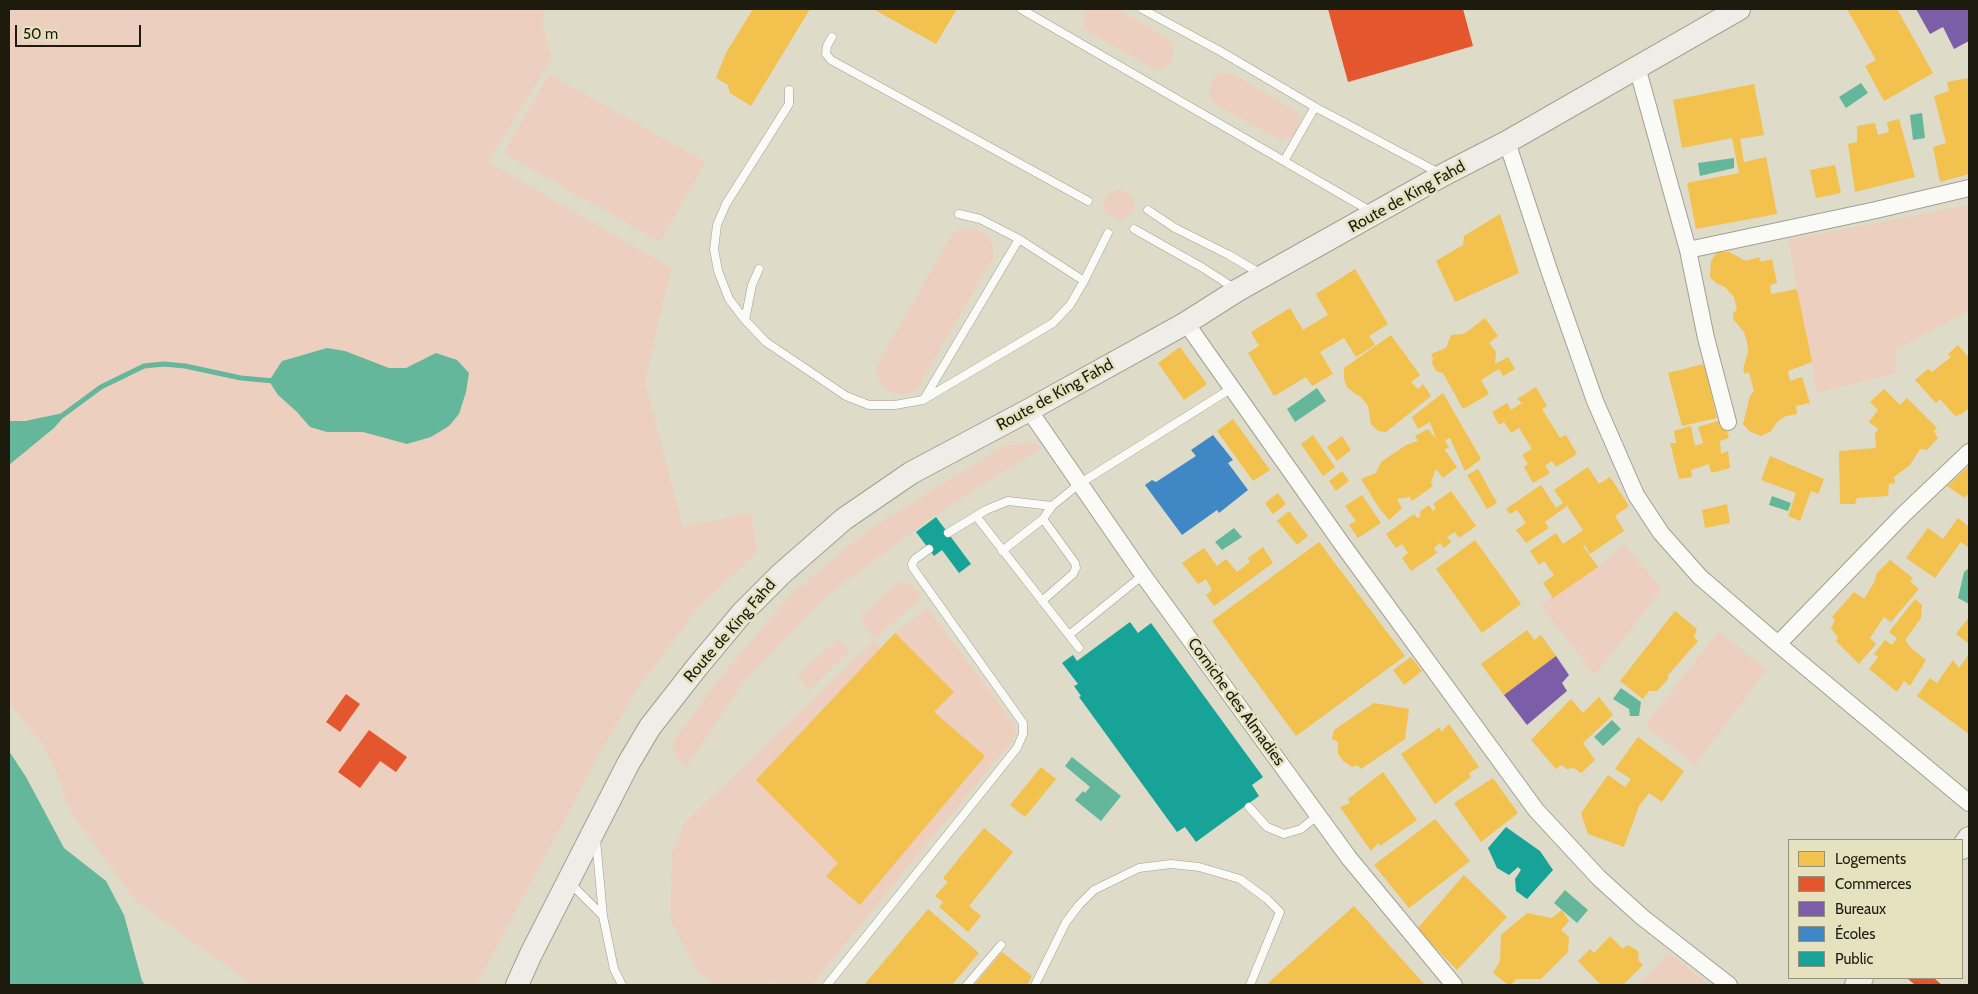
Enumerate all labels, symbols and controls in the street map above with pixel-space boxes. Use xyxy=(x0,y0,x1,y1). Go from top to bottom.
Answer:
scale bar xyxy=(18,15,144,47)
text: 50 m xyxy=(23,25,58,43)
street label: Route de King Fahd xyxy=(1345,157,1469,237)
street label: Route de King Fahd xyxy=(993,355,1117,435)
street label: Route de King Fahd xyxy=(680,576,780,686)
street label: Corniche des Almadies xyxy=(1183,634,1289,770)
legend xyxy=(1788,839,1963,979)
text: Logements xyxy=(1835,850,1906,868)
text: Commerces xyxy=(1835,875,1911,893)
text: Bureaux xyxy=(1835,900,1886,918)
text: Écoles xyxy=(1835,925,1875,943)
text: Public xyxy=(1835,950,1873,968)

